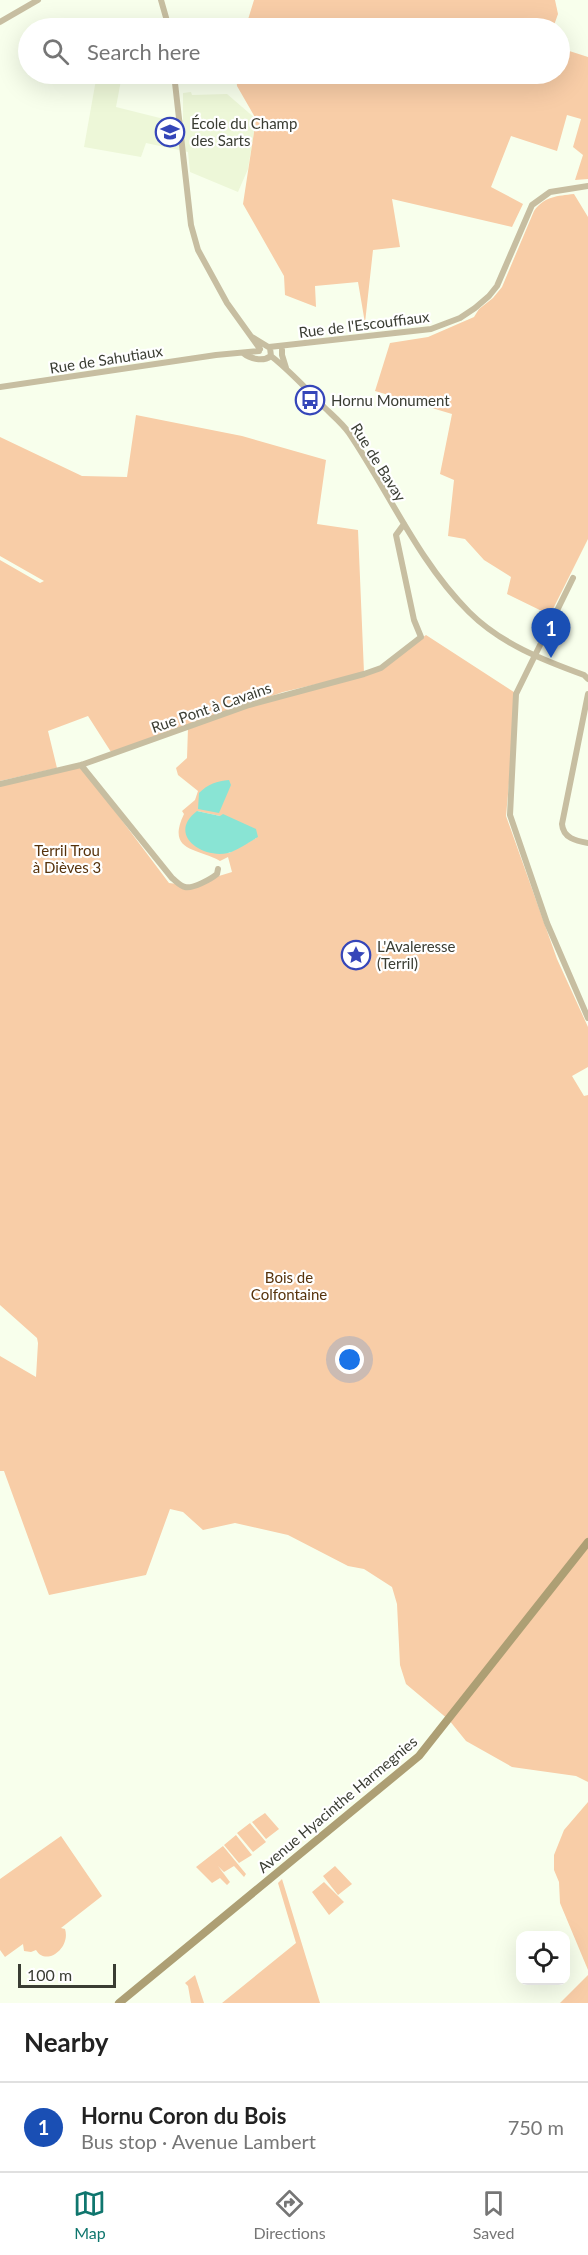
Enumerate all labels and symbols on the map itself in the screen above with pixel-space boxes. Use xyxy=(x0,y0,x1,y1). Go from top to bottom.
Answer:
place label: École du Champ des Sarts xyxy=(191,114,297,149)
school or university icon: École du Champ des Sarts xyxy=(154,116,186,148)
street label: Rue de l'Escouffiaux xyxy=(298,307,431,341)
street label: Rue de Sahutiaux xyxy=(48,341,164,377)
bus stop icon: Hornu Monument xyxy=(294,384,326,416)
place label: Hornu Monument xyxy=(331,391,450,409)
street label: Rue de Bavay xyxy=(348,420,410,505)
pin: 1 xyxy=(532,608,570,658)
street label: Rue Pont à Cavains xyxy=(149,678,273,736)
park label: Terril Trou à Dièves 3 xyxy=(33,841,101,876)
place label: L'Avaleresse (Terril) xyxy=(377,937,456,972)
place icon: L'Avaleresse (Terril) xyxy=(340,939,372,971)
park label: Bois de Colfontaine xyxy=(251,1268,327,1303)
your location xyxy=(335,1345,364,1374)
street label: Avenue Hyacinthe Harmegnies xyxy=(253,1732,421,1876)
scale bar xyxy=(18,1961,116,1988)

